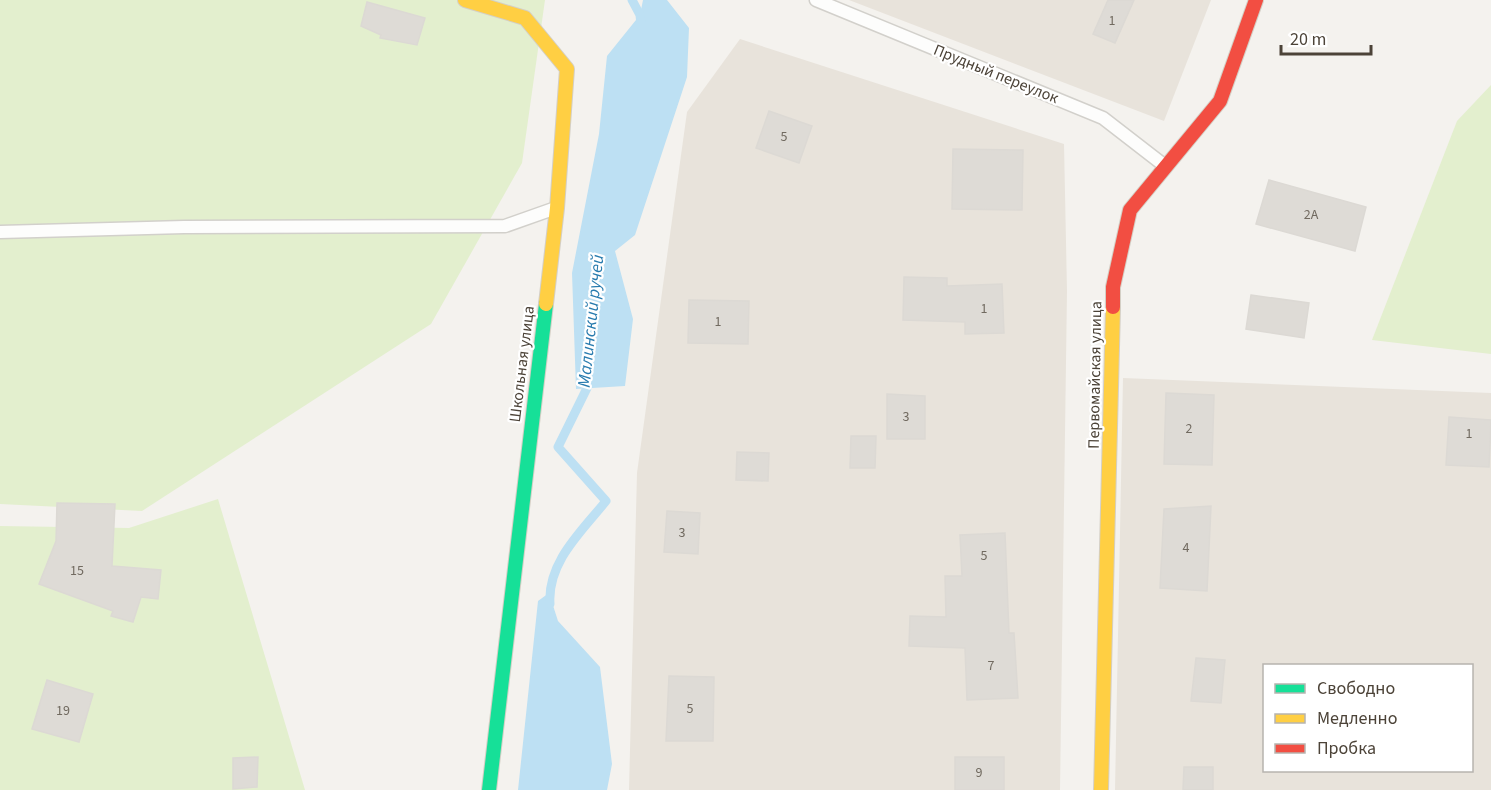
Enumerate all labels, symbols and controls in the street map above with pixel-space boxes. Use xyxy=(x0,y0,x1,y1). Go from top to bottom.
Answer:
house number: 1 xyxy=(1109,11,1116,31)
scale bar xyxy=(1281,18,1371,56)
text: 20 m xyxy=(1290,27,1326,52)
street label: Прудный переулок xyxy=(930,39,1062,109)
house number: 5 xyxy=(781,127,788,147)
house number: 2А xyxy=(1304,205,1319,225)
water label: Малинский ручей xyxy=(572,253,610,389)
house number: 1 xyxy=(981,299,988,319)
street label: Первомайская улица xyxy=(1083,301,1107,449)
street label: Школьная улица xyxy=(504,305,540,423)
house number: 1 xyxy=(715,312,722,332)
house number: 3 xyxy=(903,407,910,427)
house number: 2 xyxy=(1186,419,1193,439)
house number: 1 xyxy=(1466,424,1473,444)
house number: 3 xyxy=(679,523,686,543)
house number: 4 xyxy=(1183,538,1190,558)
house number: 5 xyxy=(981,546,988,566)
house number: 15 xyxy=(70,561,84,581)
house number: 7 xyxy=(988,656,995,676)
legend xyxy=(1263,664,1473,772)
text: Свободно xyxy=(1317,676,1395,701)
house number: 5 xyxy=(687,699,694,719)
house number: 19 xyxy=(56,701,70,721)
text: Медленно xyxy=(1317,706,1397,731)
text: Пробка xyxy=(1317,736,1376,761)
house number: 9 xyxy=(976,763,983,783)

